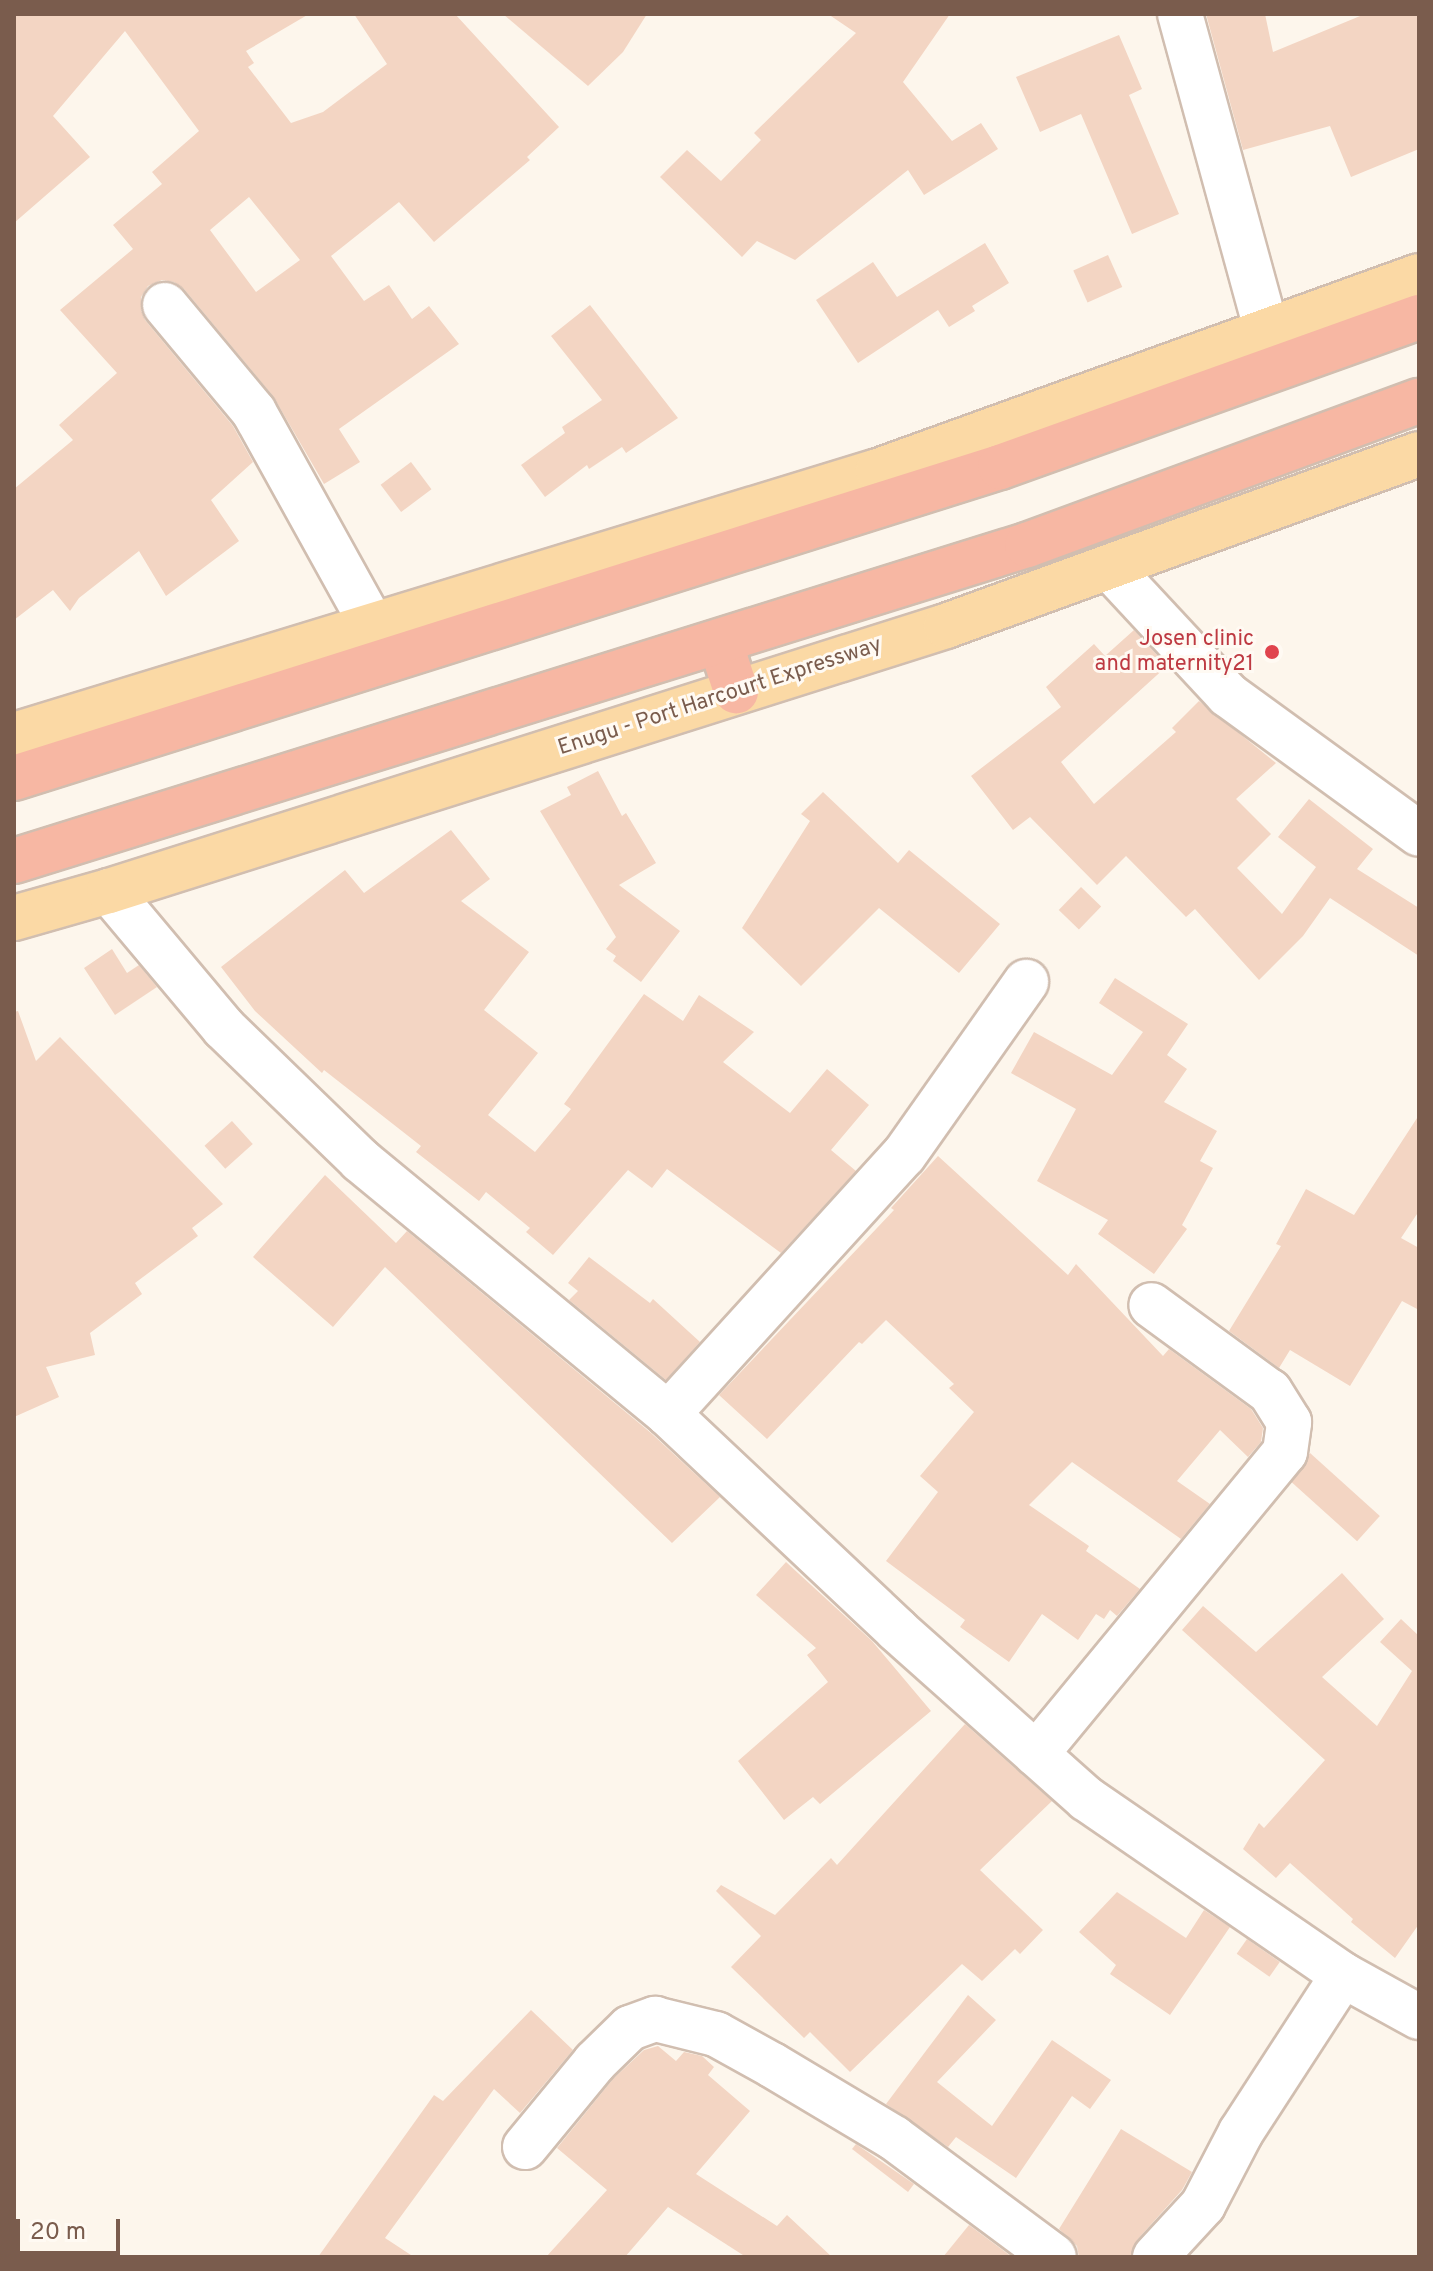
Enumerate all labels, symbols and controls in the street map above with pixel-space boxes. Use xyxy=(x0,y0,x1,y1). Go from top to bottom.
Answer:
place label: Josen clinic and maternity21 xyxy=(1095,626,1254,678)
street label: Enugu - Port Harcourt Expressway xyxy=(555,632,885,762)
marker: Josen clinic and maternity21 xyxy=(1261,641,1283,663)
scale bar xyxy=(20,2203,124,2253)
text: 20 m xyxy=(30,2218,86,2248)

